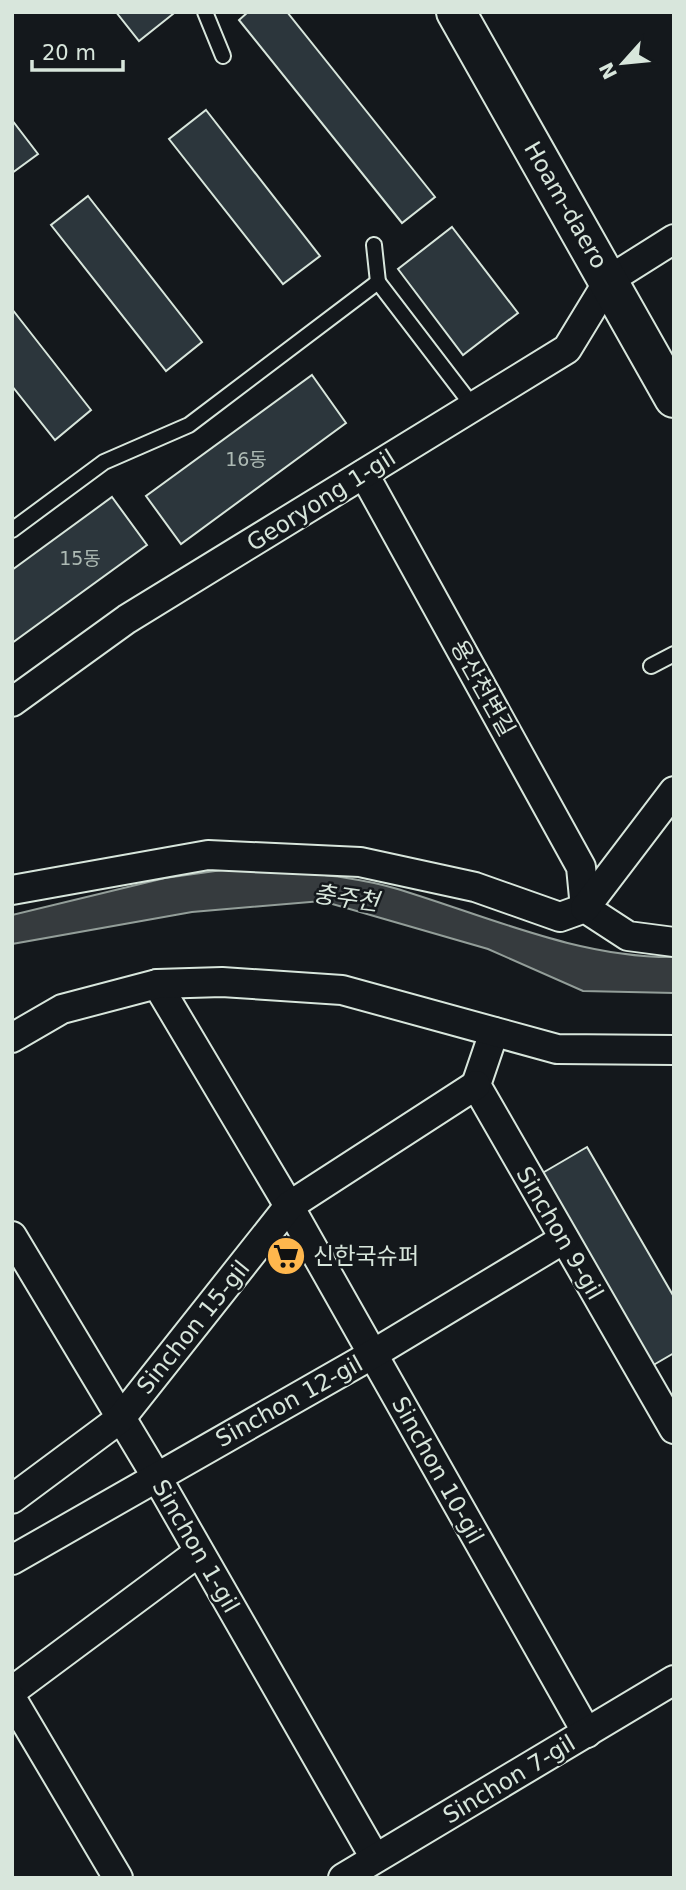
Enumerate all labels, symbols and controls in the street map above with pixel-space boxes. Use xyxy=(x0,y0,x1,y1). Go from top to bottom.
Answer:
scale bar xyxy=(32,28,122,72)
north arrow xyxy=(588,28,658,98)
text: 20 m xyxy=(42,41,96,65)
text: N xyxy=(594,59,621,83)
street label: Hoam-daero xyxy=(519,137,613,273)
street label: Georyong 1-gil xyxy=(242,444,400,556)
house number: 16동 xyxy=(225,448,267,470)
house number: 15동 xyxy=(59,547,101,569)
street label: 용산천변길 xyxy=(446,635,520,741)
water label: 충주천 xyxy=(311,880,384,917)
street label: Sinchon 9-gil xyxy=(511,1162,609,1304)
supermarket icon: 신한국슈퍼 xyxy=(265,1235,307,1277)
place label: 신한국슈퍼 xyxy=(313,1243,419,1269)
street label: Sinchon 15-gil xyxy=(131,1255,255,1399)
street label: Sinchon 12-gil xyxy=(211,1350,367,1452)
street label: Sinchon 10-gil xyxy=(387,1392,489,1548)
street label: Sinchon 1-gil xyxy=(147,1475,245,1617)
street label: Sinchon 7-gil xyxy=(438,1729,580,1829)

